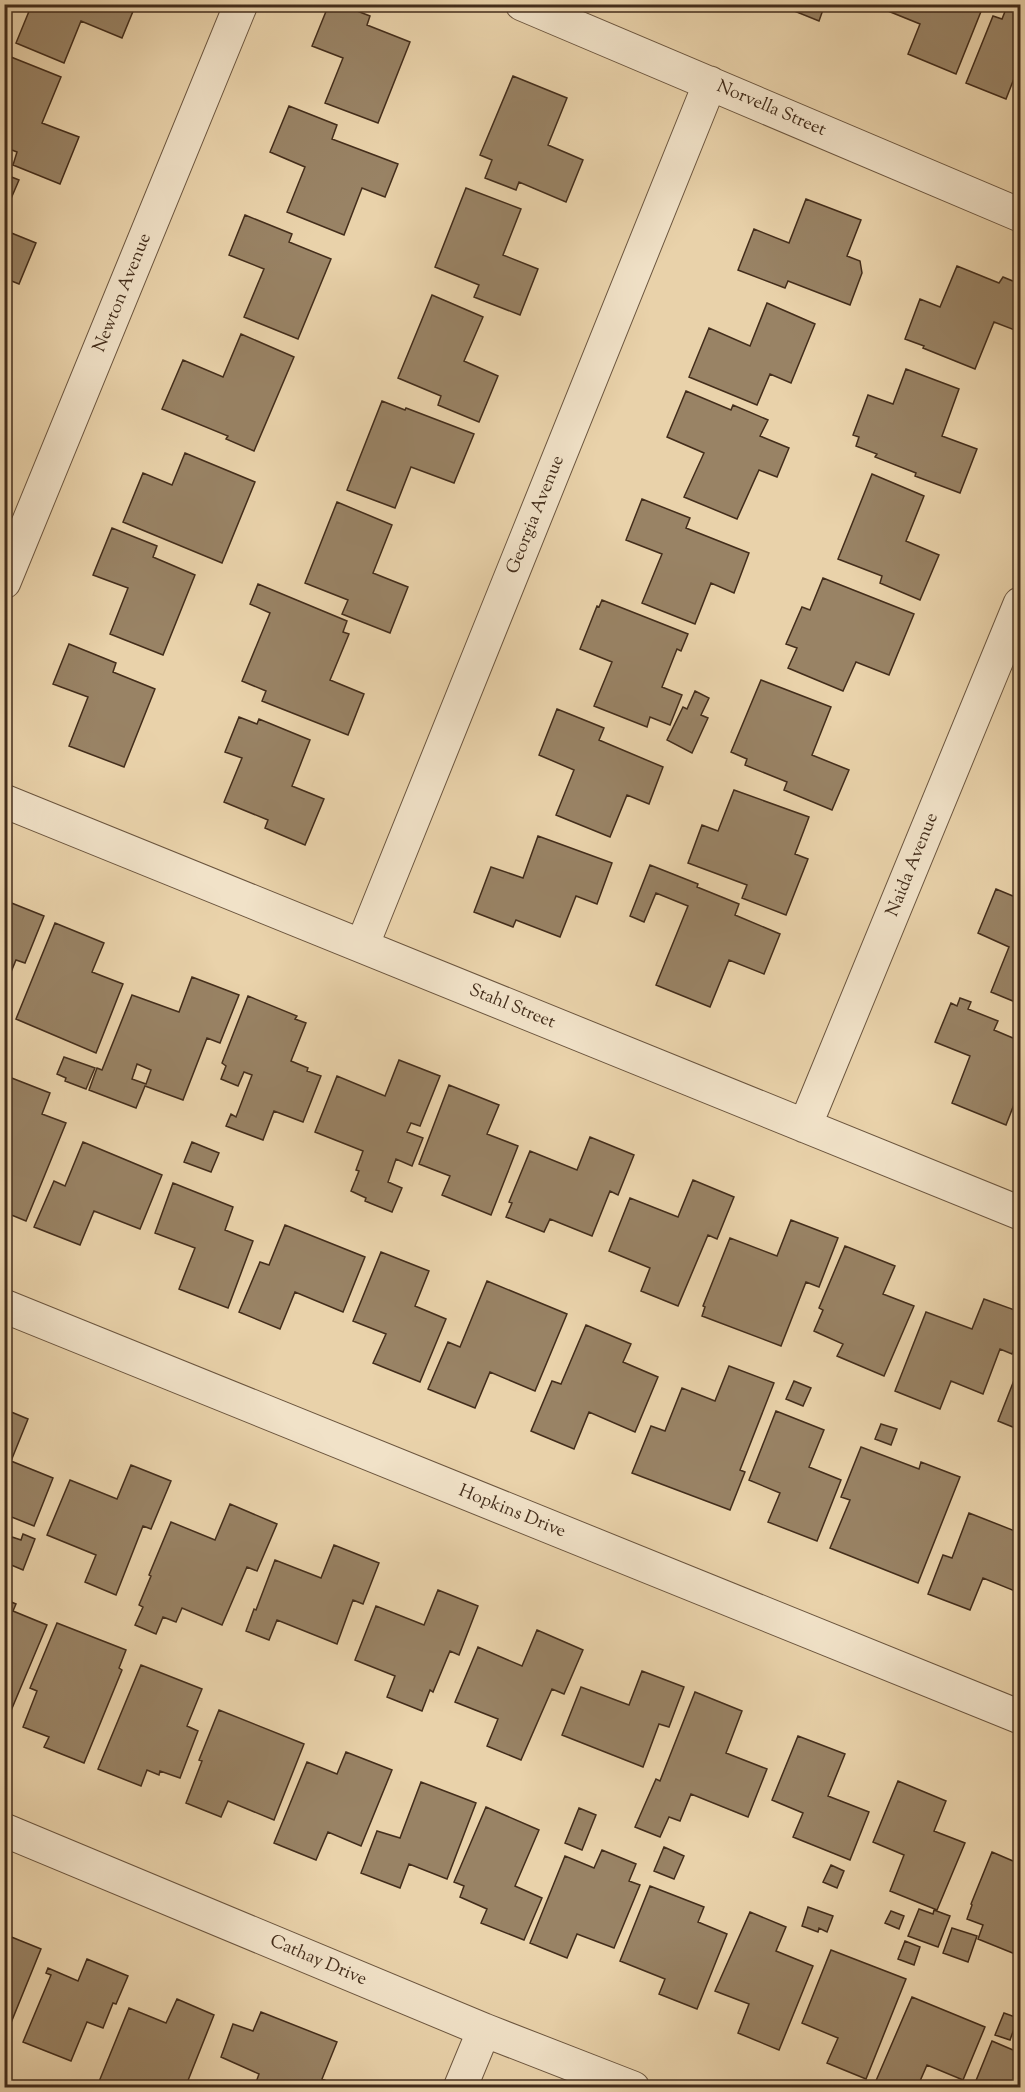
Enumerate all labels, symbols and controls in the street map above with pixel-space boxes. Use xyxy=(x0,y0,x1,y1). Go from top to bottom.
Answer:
street label: Norvella Street xyxy=(712,74,830,144)
street label: Newton Avenue xyxy=(87,230,159,356)
street label: Georgia Avenue xyxy=(500,452,572,578)
street label: Naida Avenue xyxy=(880,809,946,921)
street label: Stahl Street xyxy=(465,978,559,1036)
street label: Hopkins Drive xyxy=(454,1479,570,1545)
street label: Cathay Drive xyxy=(265,1929,371,1993)

